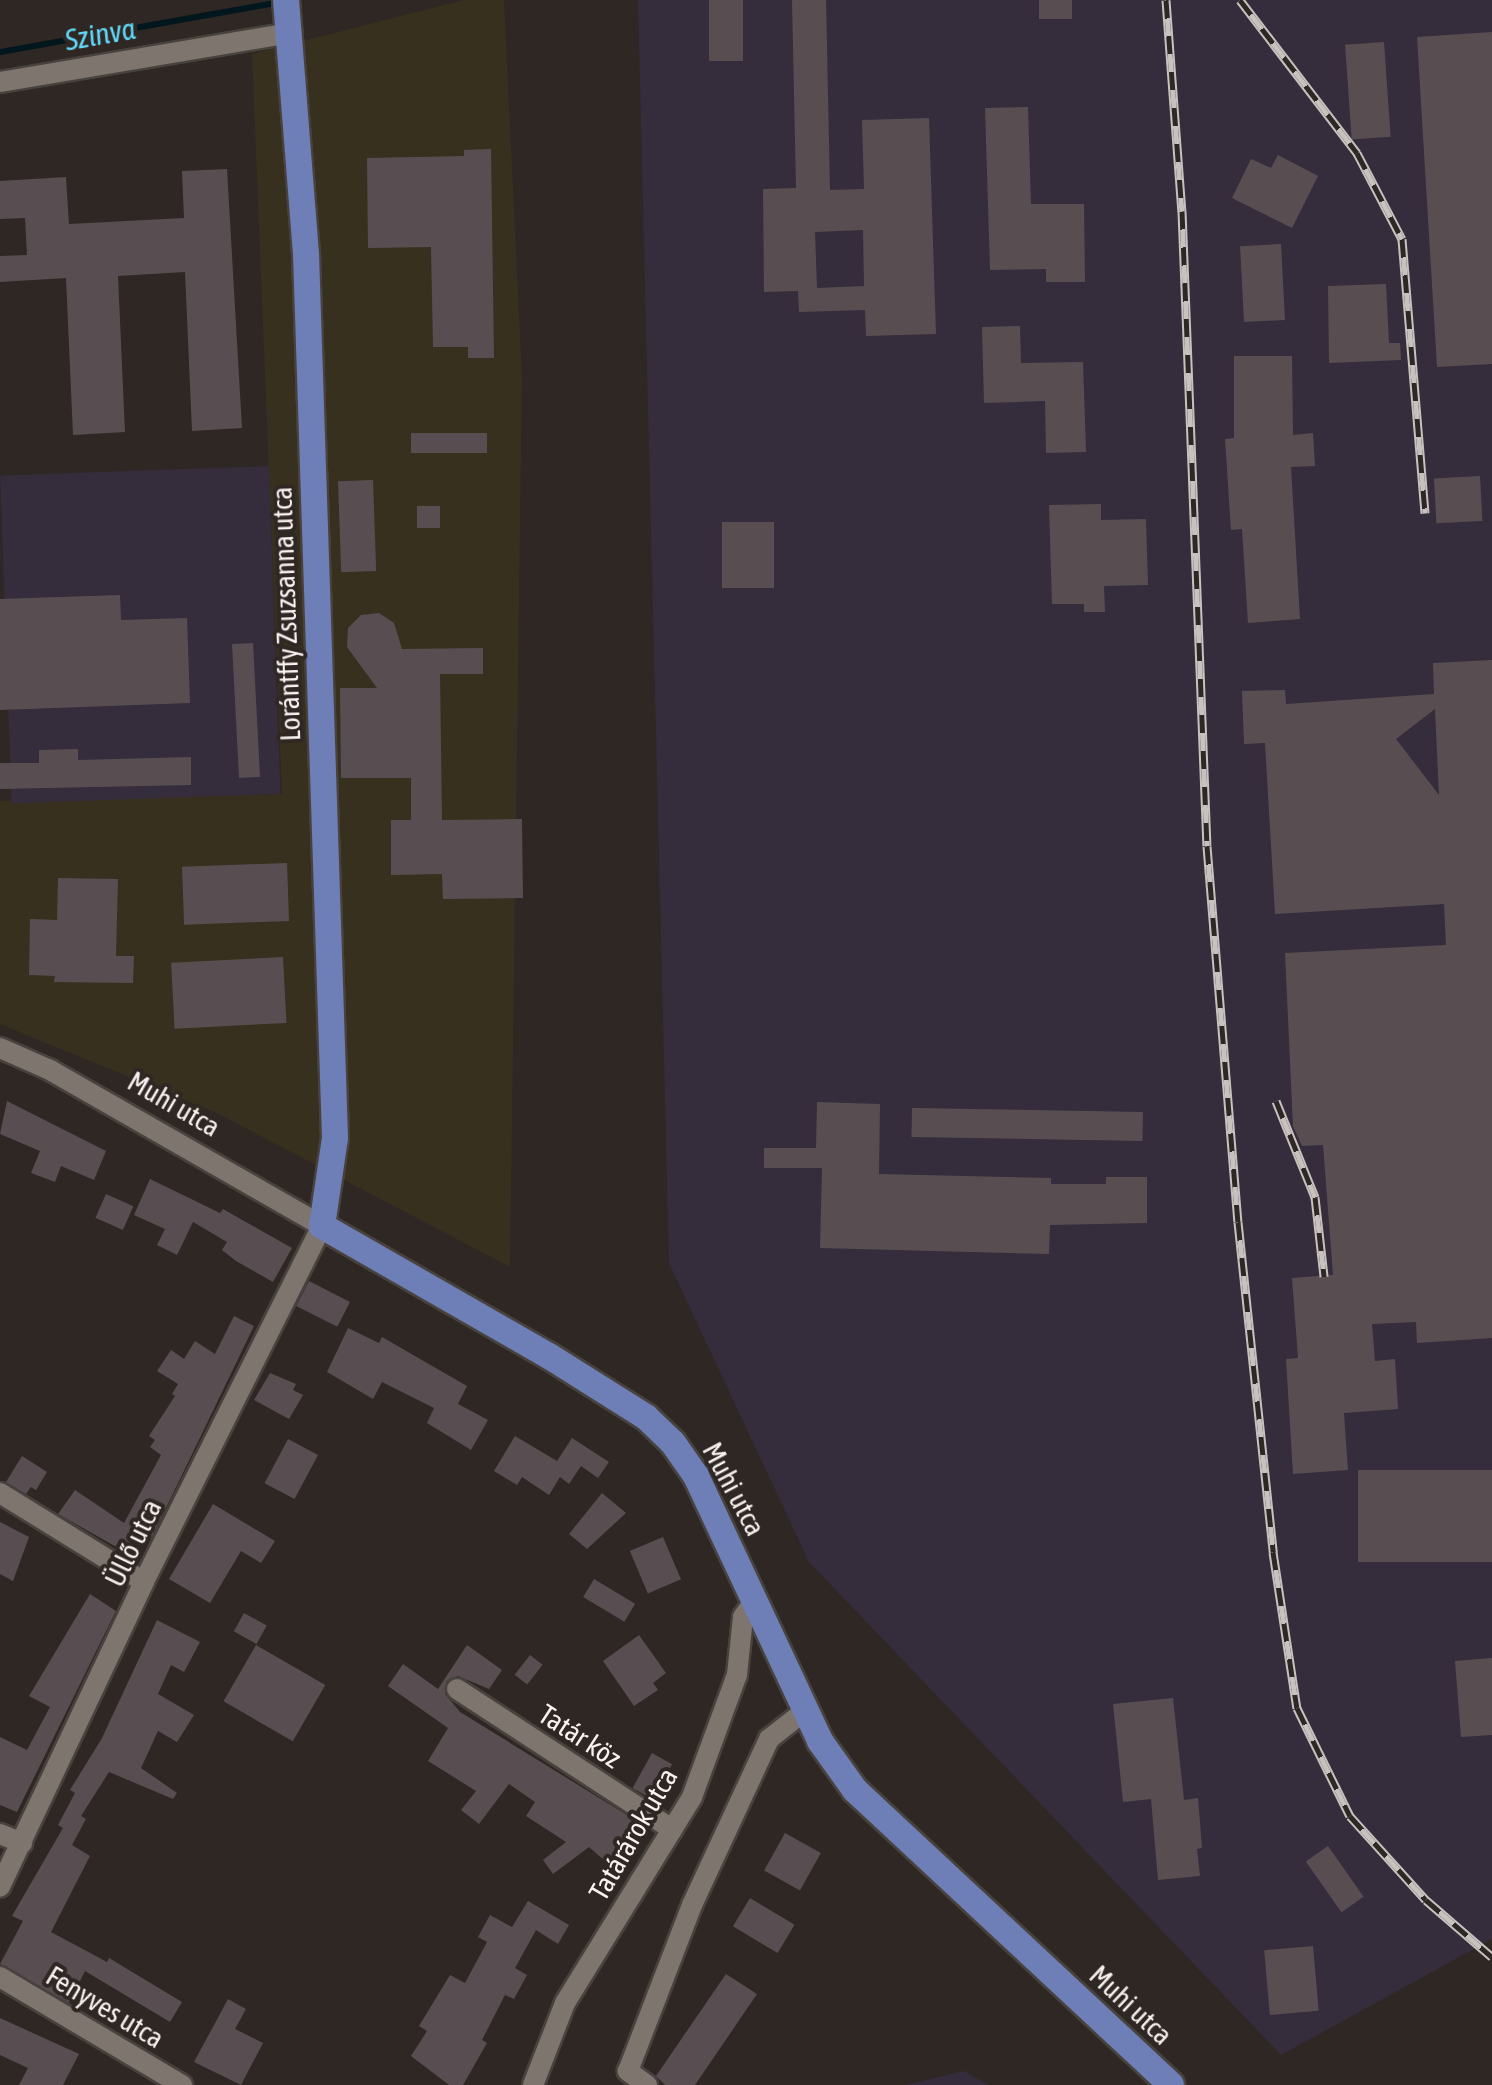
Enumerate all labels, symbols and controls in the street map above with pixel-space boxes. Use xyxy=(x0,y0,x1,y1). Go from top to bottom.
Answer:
water label: Szinva xyxy=(62,10,138,58)
street label: Lorántffy Zsuzsanna utca xyxy=(265,486,307,742)
street label: Muhi utca xyxy=(122,1064,226,1144)
street label: Muhi utca xyxy=(695,1437,773,1541)
street label: Üllő utca xyxy=(98,1494,168,1592)
street label: Tatár köz xyxy=(533,1697,627,1775)
street label: Tatárárok utca xyxy=(582,1762,684,1906)
street label: Muhi utca xyxy=(1083,1958,1179,2052)
street label: Fenyves utca xyxy=(40,1959,170,2055)

